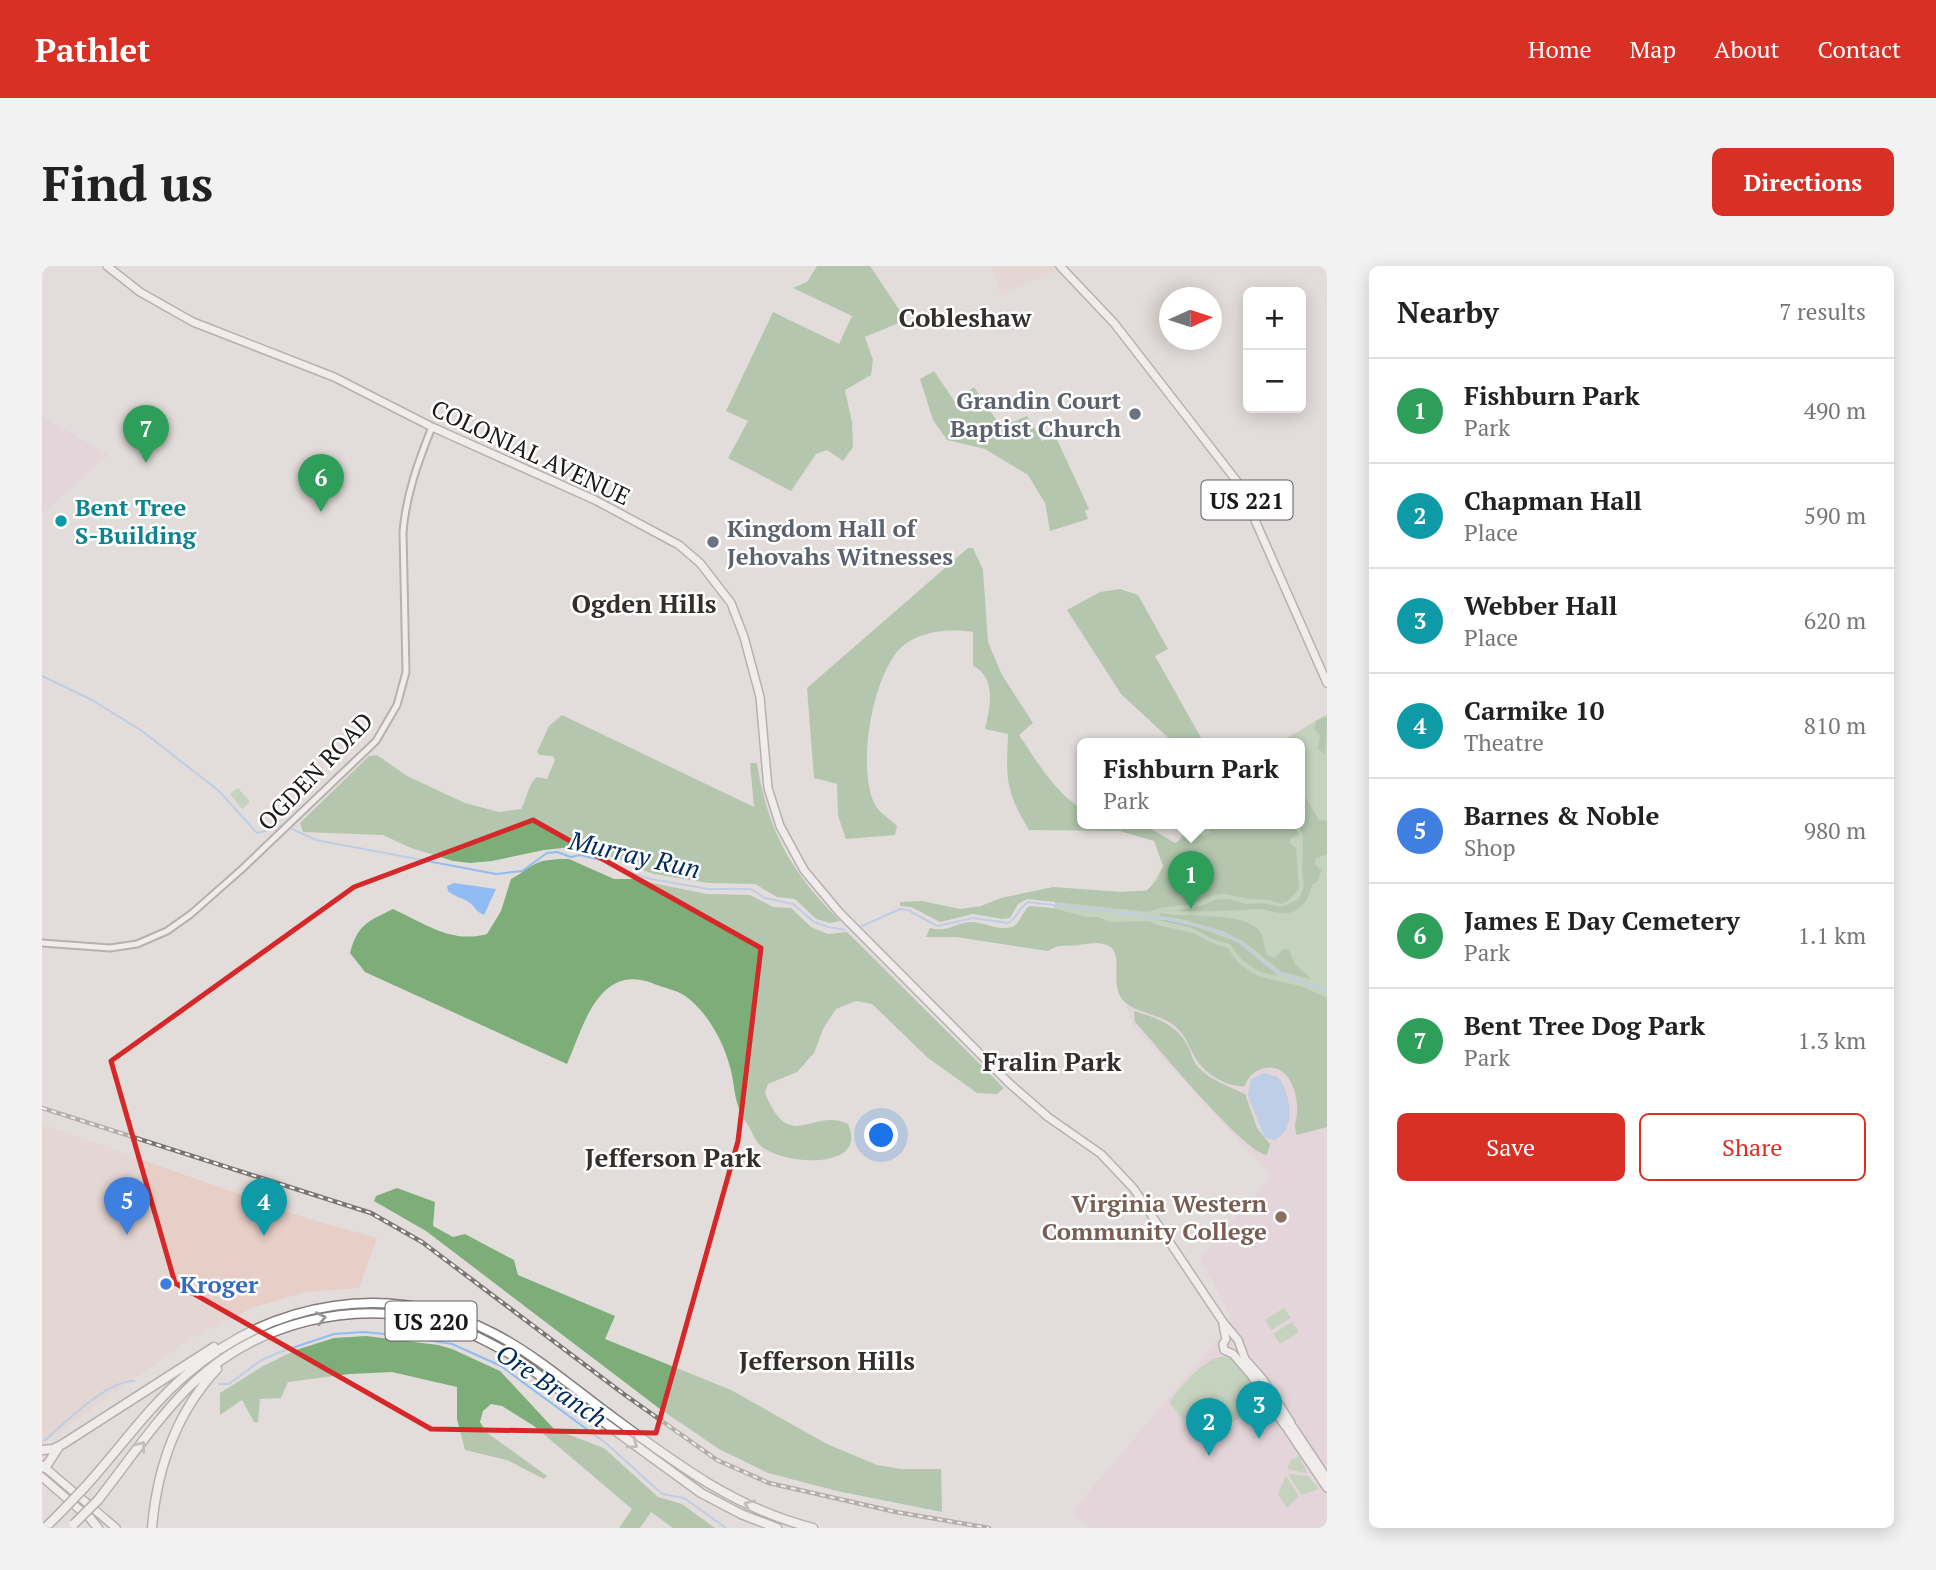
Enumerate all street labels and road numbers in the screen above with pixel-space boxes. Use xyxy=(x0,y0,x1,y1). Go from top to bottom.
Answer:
street label: COLONIAL AVENUE xyxy=(426,392,636,512)
road number: US 221 xyxy=(1202,481,1292,520)
street label: OGDEN ROAD xyxy=(250,705,380,837)
road number: US 220 xyxy=(386,1302,476,1340)

